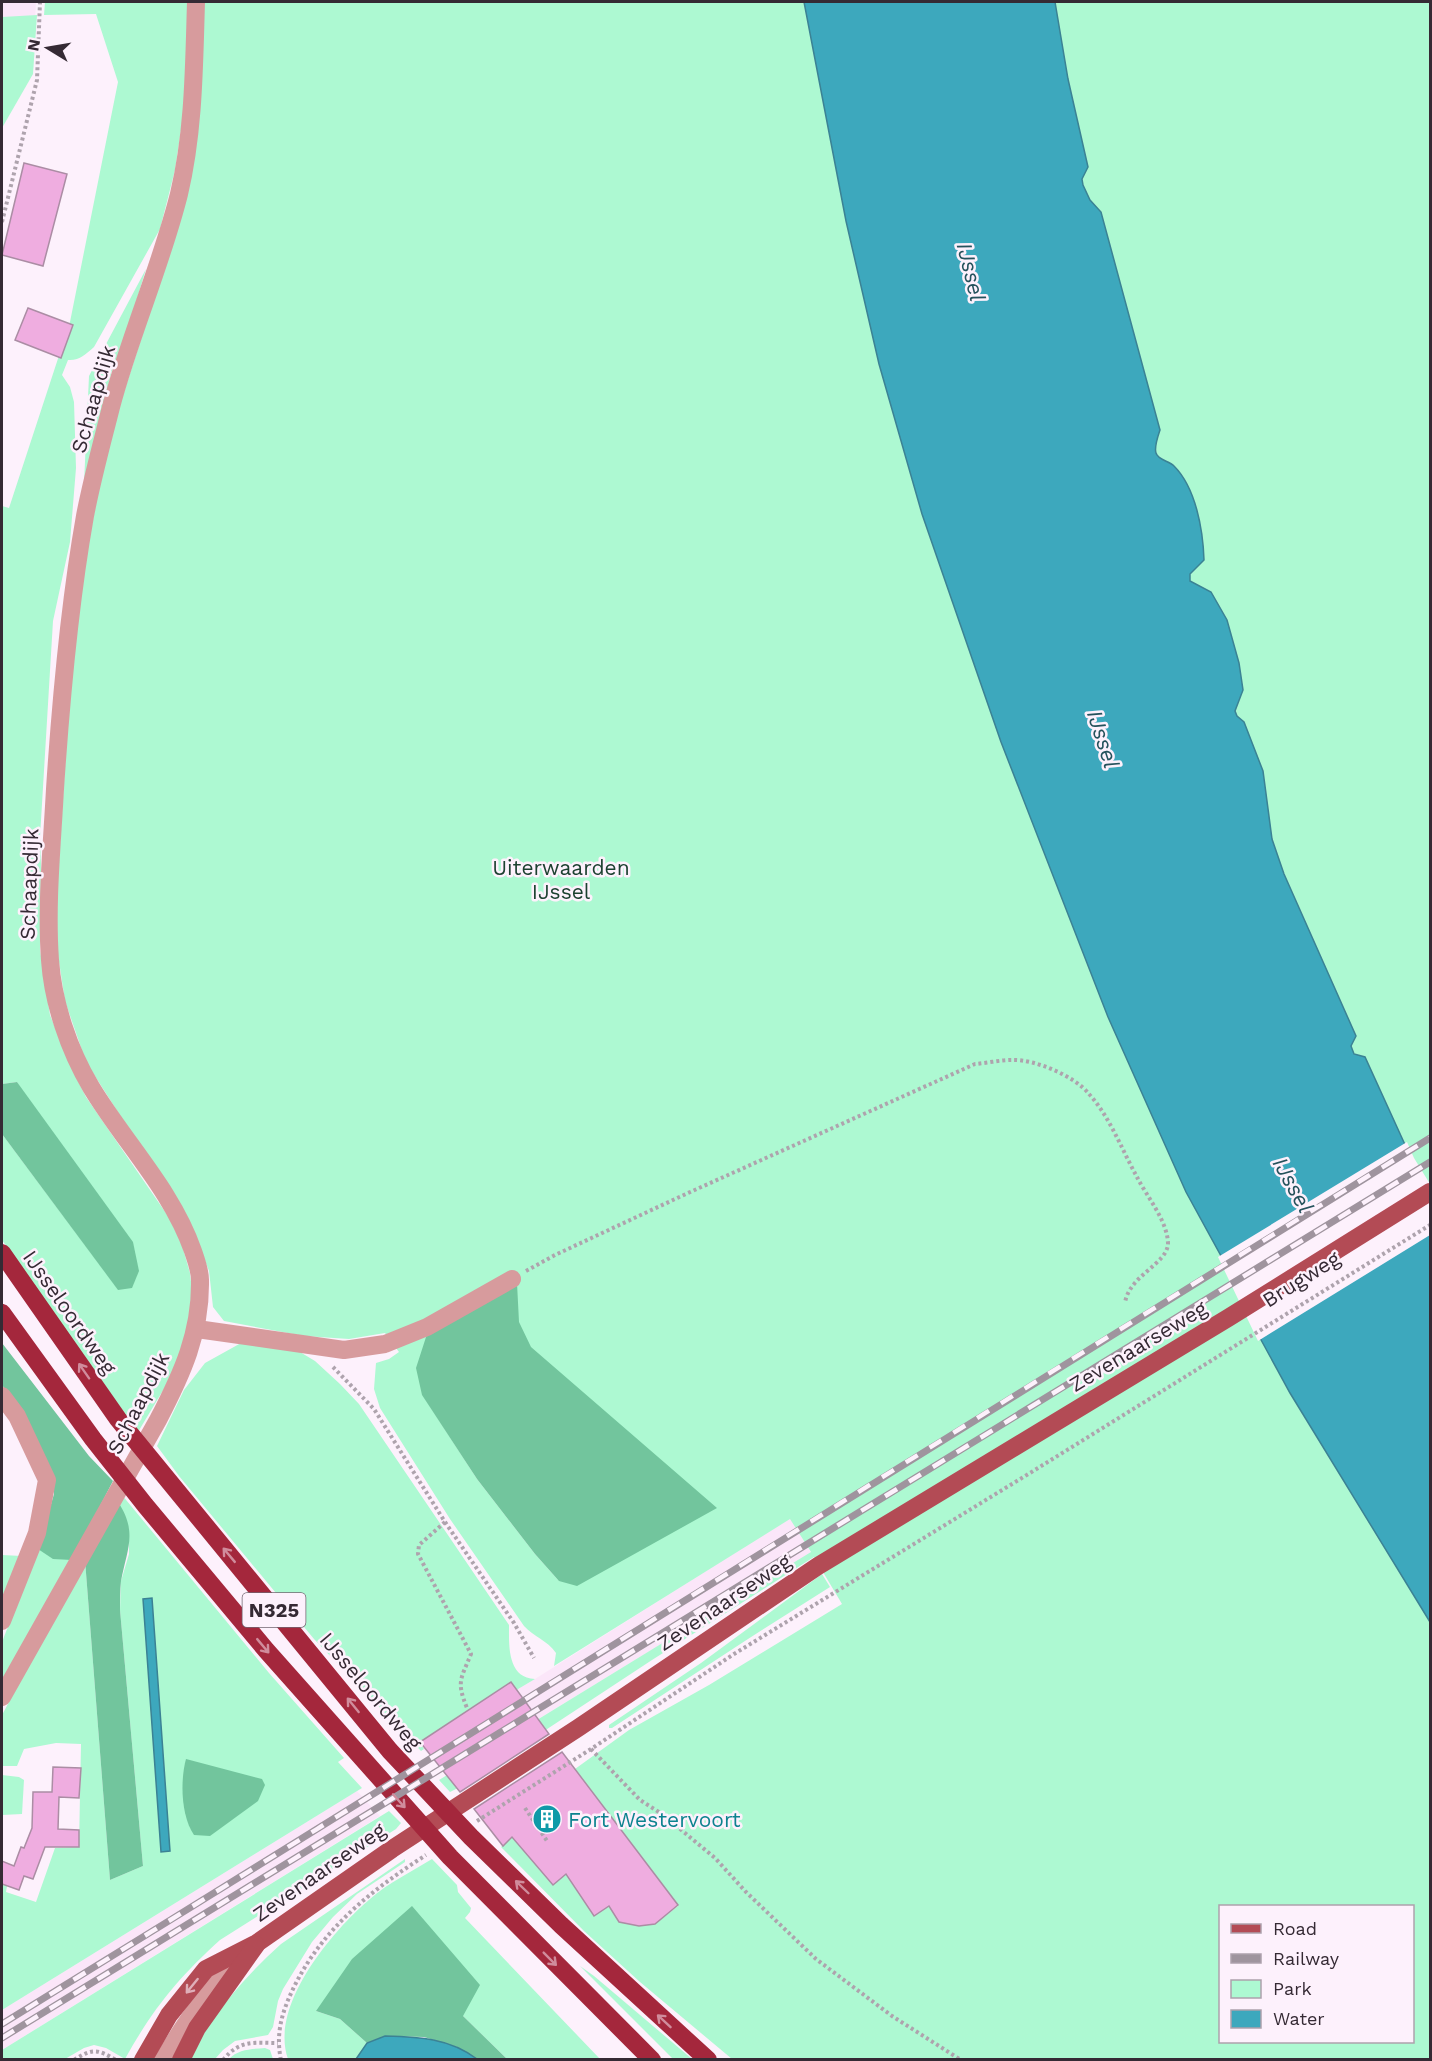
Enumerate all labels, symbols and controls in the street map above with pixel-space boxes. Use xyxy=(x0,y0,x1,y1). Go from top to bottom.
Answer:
north arrow xyxy=(18,18,78,78)
text: N xyxy=(23,38,44,53)
water label: IJssel xyxy=(952,240,990,304)
street label: Schaapdijk xyxy=(66,342,120,456)
water label: IJssel xyxy=(1082,707,1124,772)
street label: Schaapdijk xyxy=(15,828,43,940)
park label: Uiterwaarden IJssel xyxy=(492,855,630,904)
water label: IJssel xyxy=(1268,1153,1319,1218)
street label: IJsseloordweg xyxy=(18,1245,122,1380)
street label: Brugweg xyxy=(1258,1245,1345,1313)
street label: Zevenaarseweg xyxy=(1065,1295,1212,1397)
street label: Schaapdijk xyxy=(102,1348,174,1458)
one-way arrow xyxy=(78,1364,90,1380)
one-way arrow xyxy=(222,1548,236,1563)
street label: Zevenaarseweg xyxy=(652,1548,796,1656)
road number: N325 xyxy=(242,1593,306,1627)
street label: IJsseloordweg xyxy=(315,1627,428,1755)
one-way arrow xyxy=(256,1638,270,1653)
one-way arrow xyxy=(347,1698,360,1714)
one-way arrow xyxy=(392,1793,406,1808)
building icon: Fort Westervoort xyxy=(531,1803,563,1835)
place label: Fort Westervoort xyxy=(568,1807,741,1832)
street label: Zevenaarseweg xyxy=(248,1817,391,1927)
one-way arrow xyxy=(515,1880,530,1894)
legend xyxy=(1219,1905,1414,2043)
text: Road xyxy=(1273,1918,1317,1939)
text: Railway xyxy=(1273,1948,1340,1969)
one-way arrow xyxy=(542,1951,557,1966)
one-way arrow xyxy=(185,1978,198,1994)
text: Park xyxy=(1273,1978,1312,1999)
text: Water xyxy=(1273,2008,1325,2029)
one-way arrow xyxy=(657,2014,672,2028)

